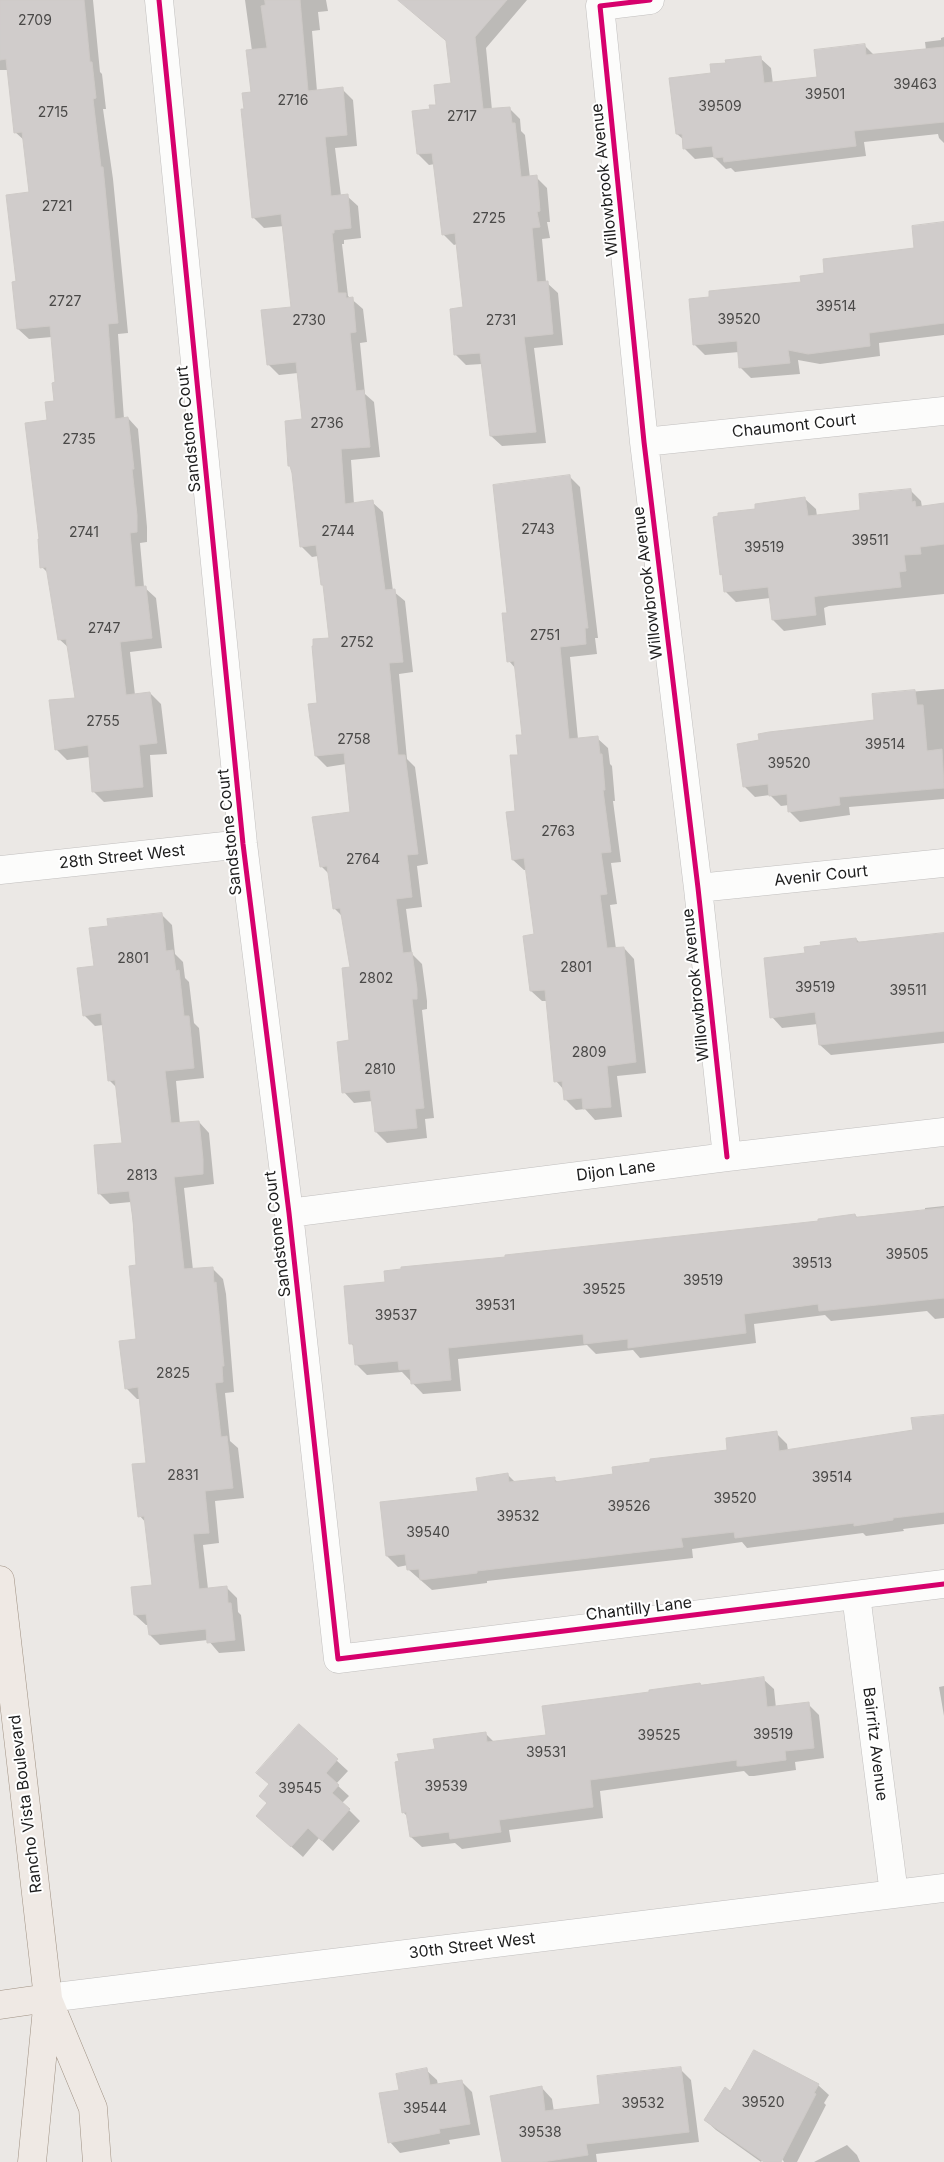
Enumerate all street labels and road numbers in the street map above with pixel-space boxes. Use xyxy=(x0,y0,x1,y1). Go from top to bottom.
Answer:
street label: Willowbrook Avenue xyxy=(587,102,623,258)
street label: Sandstone Court xyxy=(173,365,205,493)
street label: Chaumont Court xyxy=(731,410,857,442)
street label: Willowbrook Avenue xyxy=(629,505,667,661)
street label: Sandstone Court xyxy=(214,768,246,896)
street label: 28th Street West xyxy=(58,841,186,873)
street label: Avenir Court xyxy=(773,862,869,890)
street label: Willowbrook Avenue xyxy=(678,907,714,1063)
street label: Dijon Lane xyxy=(575,1157,657,1185)
street label: Sandstone Court xyxy=(261,1170,295,1298)
street label: Chantilly Lane xyxy=(585,1593,693,1625)
street label: Bairritz Avenue xyxy=(858,1686,892,1802)
street label: Rancho Vista Boulevard xyxy=(6,1714,46,1894)
street label: 30th Street West xyxy=(408,1929,536,1963)

